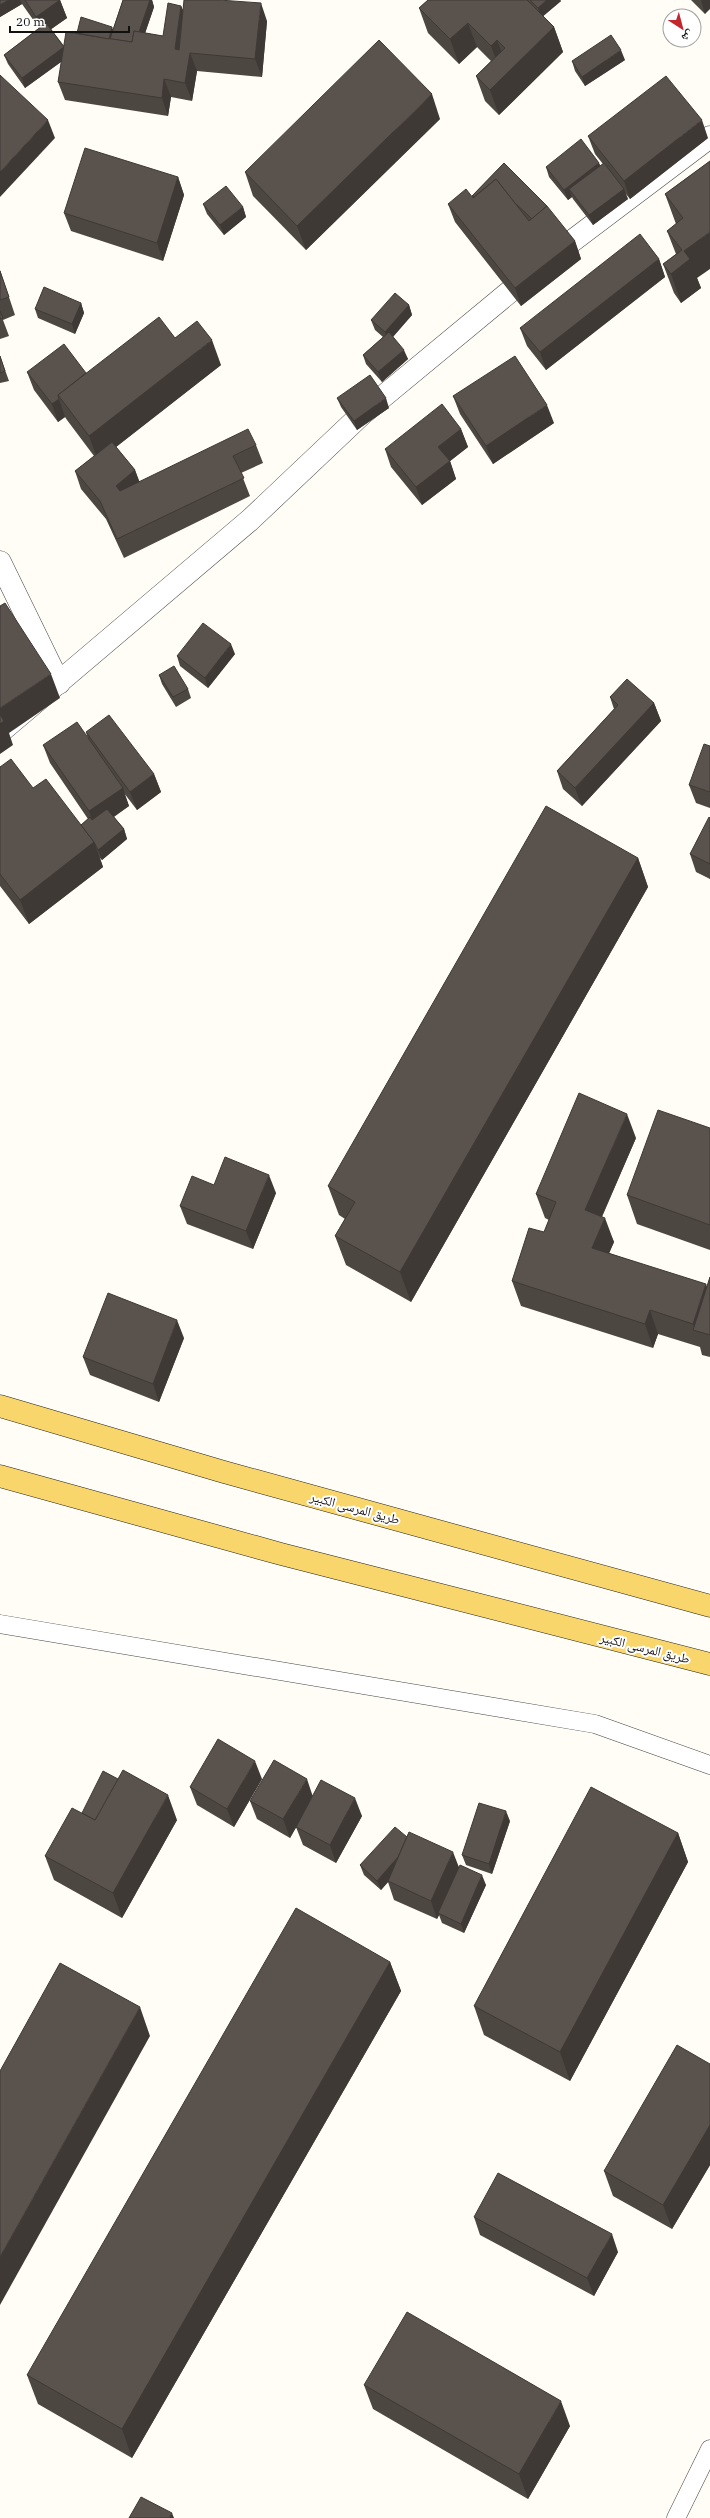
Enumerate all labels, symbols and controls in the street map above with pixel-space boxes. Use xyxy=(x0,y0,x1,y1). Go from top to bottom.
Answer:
scale bar xyxy=(10,8,129,34)
north arrow xyxy=(662,8,702,48)
text: 20 m xyxy=(16,14,45,29)
text: ش xyxy=(678,26,697,45)
street label: طريق المرسى الكبير xyxy=(307,1488,402,1528)
street label: طريق المرسى الكبير xyxy=(597,1628,692,1667)

